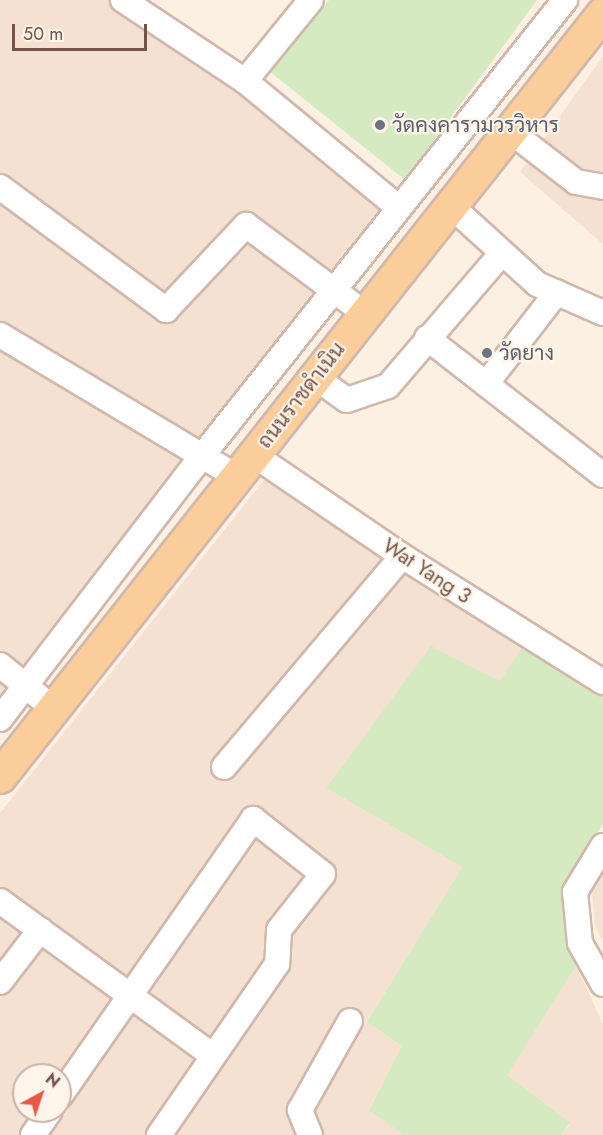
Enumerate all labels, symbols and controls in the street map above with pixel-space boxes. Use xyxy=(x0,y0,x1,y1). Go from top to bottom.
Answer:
scale bar xyxy=(15,12,150,50)
text: 50 m xyxy=(23,21,63,47)
place label: วัดคงคารามวรวิหาร xyxy=(392,112,559,138)
marker: วัดคงคารามวรวิหาร xyxy=(373,118,387,132)
street label: ถนนราชดำเนิน xyxy=(252,337,350,453)
place label: วัดยาง xyxy=(499,340,554,366)
marker: วัดยาง xyxy=(480,346,494,360)
street label: Wat Yang 3 xyxy=(378,533,476,609)
north arrow xyxy=(12,1063,72,1123)
text: N xyxy=(40,1067,65,1093)

